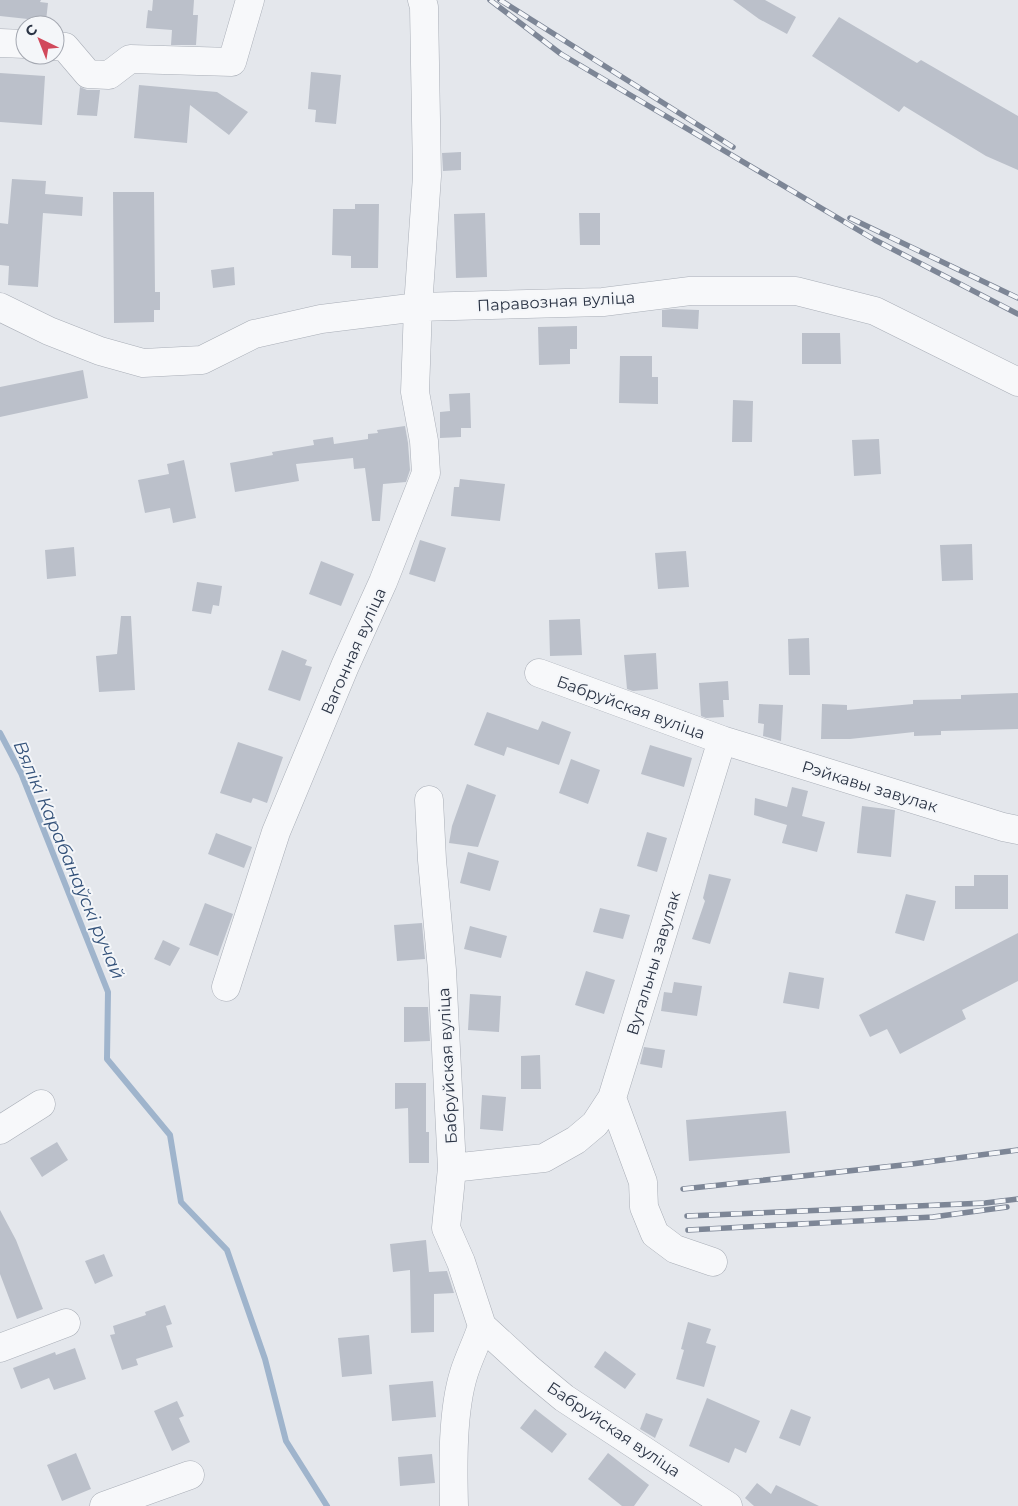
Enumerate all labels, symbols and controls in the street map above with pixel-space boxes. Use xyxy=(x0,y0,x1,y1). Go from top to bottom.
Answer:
north arrow xyxy=(15,15,65,65)
text: С xyxy=(21,20,41,41)
street label: Паравозная вуліца xyxy=(476,288,636,315)
street label: Вагонная вуліца xyxy=(317,585,390,717)
street label: Бабруйская вуліца xyxy=(554,672,708,743)
water label: Вялікі Карабанаўскі ручай xyxy=(9,737,129,983)
street label: Рэйкавы завулак xyxy=(800,757,941,816)
street label: Вугальны завулак xyxy=(623,888,685,1037)
street label: Бабруйская вуліца xyxy=(434,987,461,1145)
street label: Бабруйская вуліца xyxy=(544,1378,684,1481)

